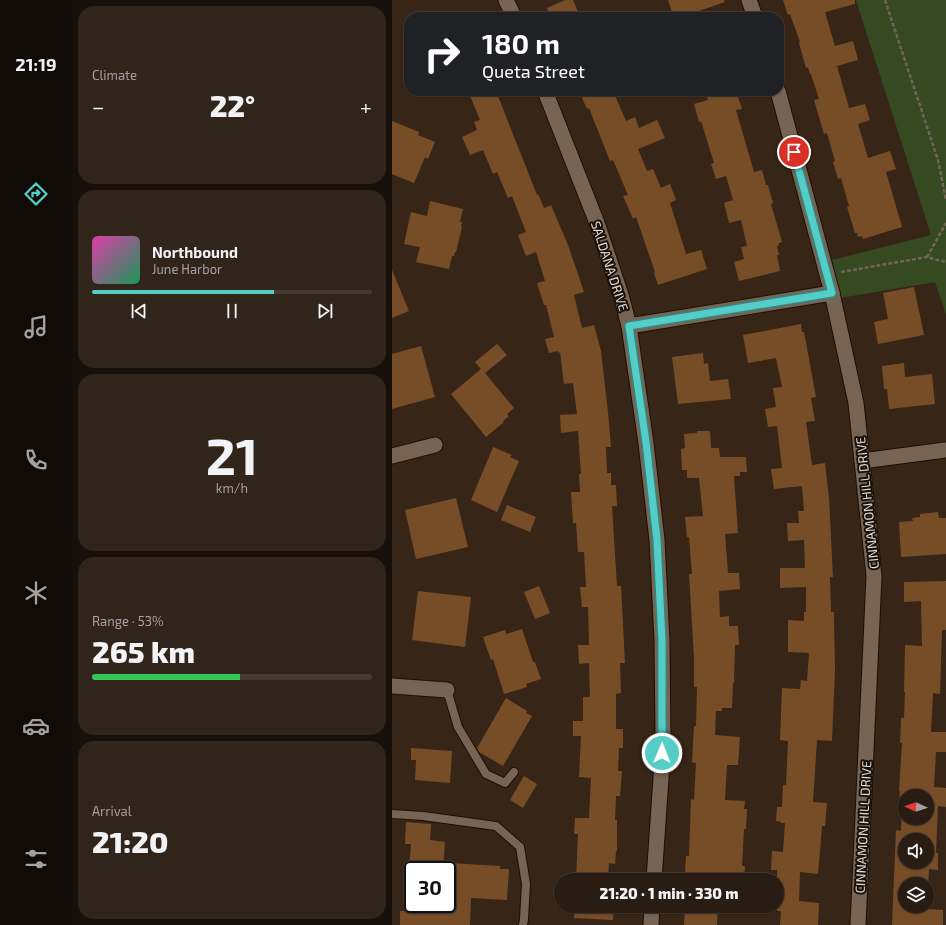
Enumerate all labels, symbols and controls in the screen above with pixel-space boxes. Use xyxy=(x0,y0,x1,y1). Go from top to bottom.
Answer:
text: 180 m xyxy=(482,26,560,60)
icon: right xyxy=(416,28,468,80)
text: 21:19 xyxy=(15,53,57,75)
text: Queta Street xyxy=(482,60,585,82)
text: Climate xyxy=(92,67,137,83)
text: 22° xyxy=(210,87,255,123)
text: − xyxy=(92,93,105,119)
text: + xyxy=(360,93,372,119)
pin xyxy=(777,135,811,169)
icon: arrive xyxy=(783,141,805,163)
icon: directions xyxy=(22,180,50,208)
street label: SALDANA DRIVE xyxy=(588,219,632,313)
text: Northbound xyxy=(152,243,238,261)
text: June Harbor xyxy=(152,261,222,277)
icon: previous xyxy=(128,300,150,322)
icon: pause xyxy=(221,300,243,322)
icon: next xyxy=(314,300,336,322)
icon: music xyxy=(22,313,50,341)
text: 21 xyxy=(206,423,258,485)
street label: CINNAMON HILL DRIVE xyxy=(852,436,882,570)
icon: phone xyxy=(22,446,50,474)
text: km/h xyxy=(216,480,248,496)
icon: climate xyxy=(22,579,50,607)
text: Range · 53% xyxy=(92,613,164,629)
text: 265 km xyxy=(92,633,195,669)
icon: car xyxy=(22,712,50,740)
position arrow xyxy=(641,732,683,774)
street label: CINNAMON HILL DRIVE xyxy=(852,760,874,894)
north arrow xyxy=(898,789,934,825)
map controls xyxy=(898,789,934,913)
text: Arrival xyxy=(92,803,132,819)
text: 21:20 xyxy=(92,823,168,859)
button: sound xyxy=(898,833,934,869)
icon: filters xyxy=(22,845,50,873)
speed limit sign: 30 xyxy=(404,861,456,913)
button: layers xyxy=(898,877,934,913)
text: 21:20 · 1 min · 330 m xyxy=(600,884,738,902)

